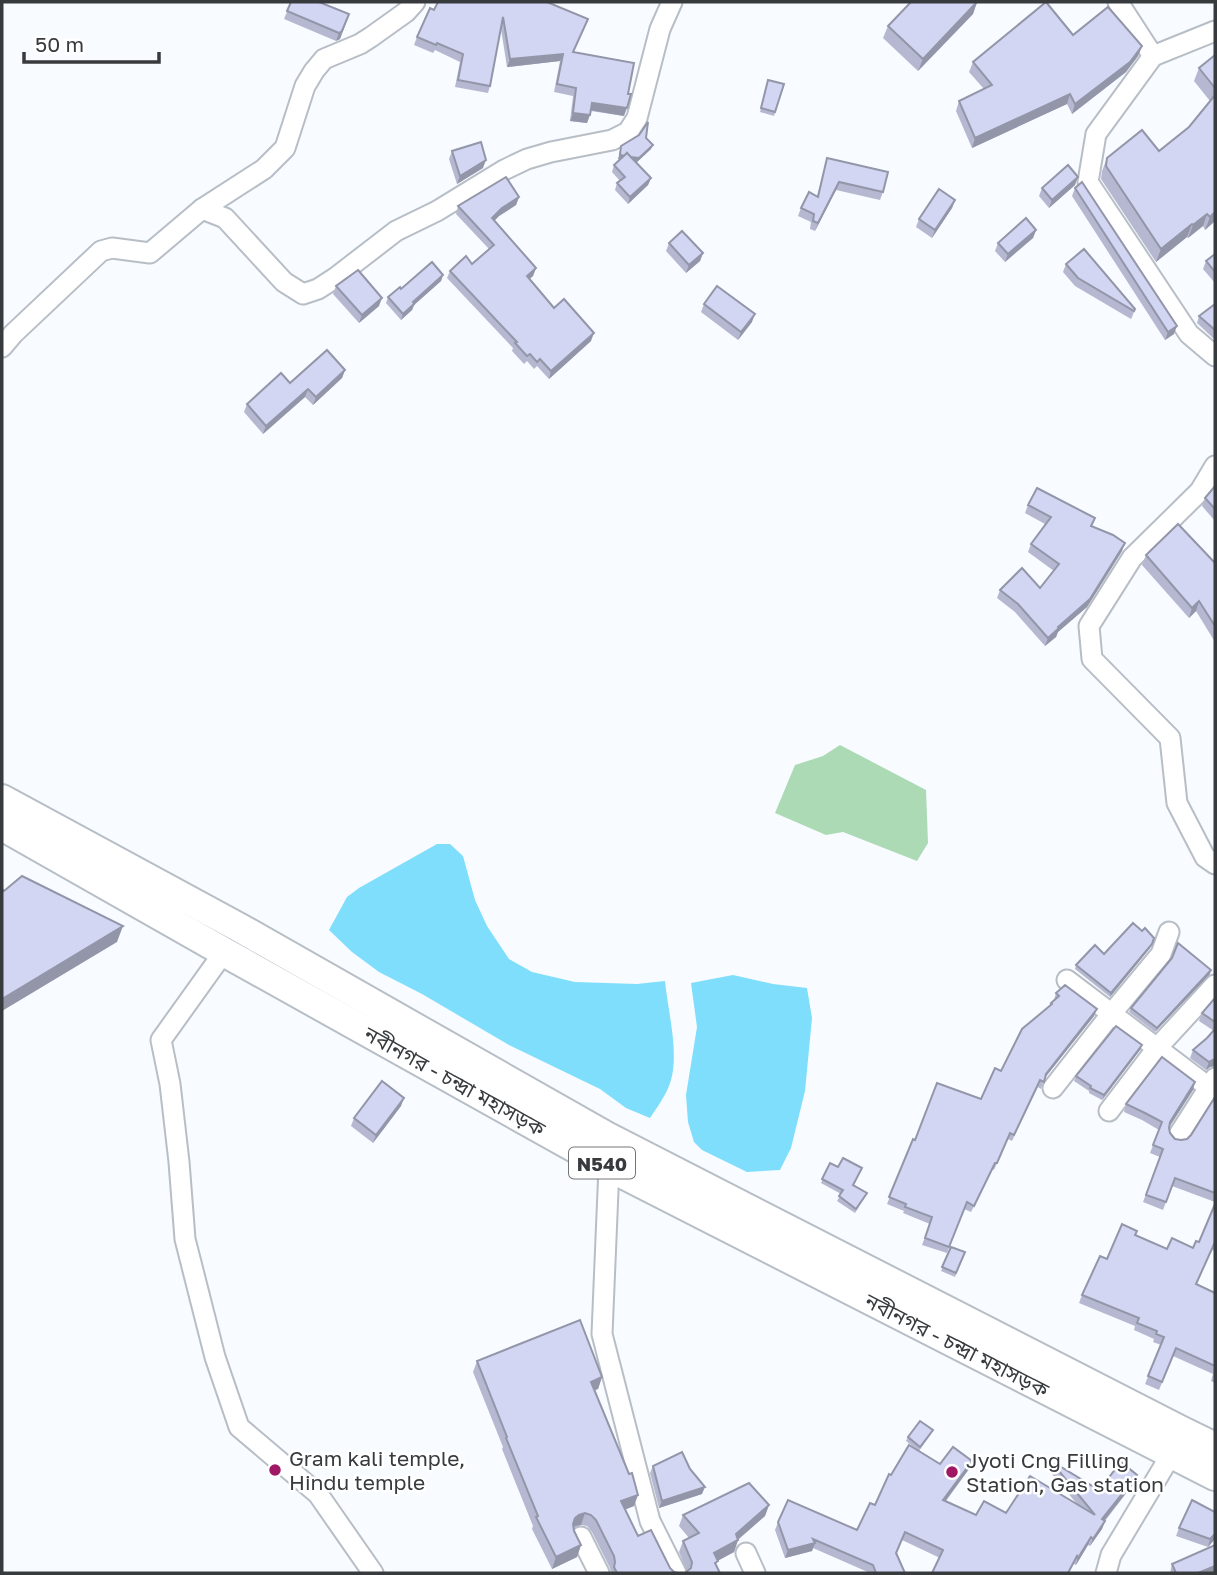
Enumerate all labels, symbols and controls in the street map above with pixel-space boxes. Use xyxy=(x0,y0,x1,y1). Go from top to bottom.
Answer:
scale bar xyxy=(24,21,159,65)
text: 50 m xyxy=(35,31,84,57)
street label: নবীনগর - চন্দ্রা মহাসড়ক xyxy=(359,1020,551,1142)
road number: N540 xyxy=(569,1148,635,1178)
street label: নবীনগর - চন্দ্রা মহাসড়ক xyxy=(860,1287,1054,1403)
place label: Gram kali temple, Hindu temple xyxy=(289,1445,465,1495)
place label: Jyoti Cng Filling Station, Gas station xyxy=(966,1447,1164,1497)
marker: Gram kali temple, Hindu temple xyxy=(267,1462,283,1478)
marker: Jyoti Cng Filling Station, Gas station xyxy=(944,1464,960,1480)

